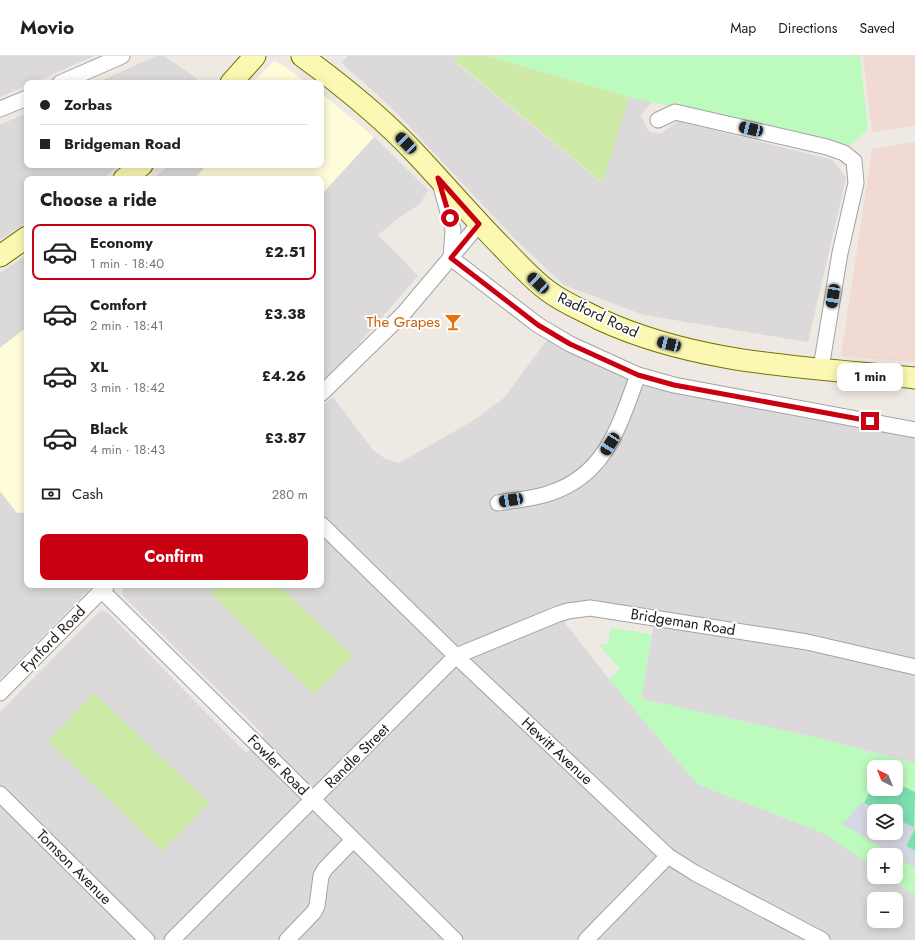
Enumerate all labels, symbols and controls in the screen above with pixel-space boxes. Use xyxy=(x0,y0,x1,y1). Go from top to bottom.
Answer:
text: Movio xyxy=(20,14,74,41)
text: Map xyxy=(730,18,756,38)
text: Directions xyxy=(778,18,838,38)
text: Saved xyxy=(860,18,895,38)
text: Zorbas xyxy=(64,94,112,116)
car xyxy=(738,120,764,138)
car xyxy=(393,130,419,156)
text: Bridgeman Road xyxy=(64,133,181,155)
text: Choose a ride xyxy=(40,187,157,213)
route start xyxy=(441,209,459,227)
text: Economy xyxy=(90,232,153,254)
icon: car xyxy=(42,234,78,270)
text: £2.51 xyxy=(265,241,306,263)
text: 1 min · 18:40 xyxy=(90,254,164,273)
car xyxy=(525,270,551,296)
car xyxy=(825,283,841,309)
street label: Radford Road xyxy=(554,287,642,343)
text: Comfort xyxy=(90,294,147,316)
icon: car xyxy=(42,296,78,332)
text: £3.38 xyxy=(264,303,306,325)
place label: The Grapes xyxy=(367,311,440,333)
bar icon: The Grapes xyxy=(443,312,463,332)
text: 2 min · 18:41 xyxy=(90,316,164,335)
car xyxy=(656,335,682,353)
text: XL xyxy=(90,356,108,378)
icon: car xyxy=(42,358,78,394)
callout: 1 min xyxy=(837,363,903,391)
text: £4.26 xyxy=(262,365,306,387)
text: 1 min xyxy=(854,367,886,386)
text: 3 min · 18:42 xyxy=(90,378,165,397)
route end xyxy=(861,412,879,430)
text: Black xyxy=(90,418,128,440)
icon: car xyxy=(42,420,78,456)
text: £3.87 xyxy=(265,427,306,449)
car xyxy=(598,431,622,457)
text: 4 min · 18:43 xyxy=(90,440,165,459)
icon: cash xyxy=(40,483,62,505)
text: Cash xyxy=(72,483,103,505)
text: 280 m xyxy=(272,485,308,504)
car xyxy=(498,492,524,508)
button: Confirm xyxy=(40,534,308,580)
street label: Fynford Road xyxy=(16,601,90,677)
street label: Bridgeman Road xyxy=(629,603,737,641)
street label: Hewitt Avenue xyxy=(516,712,598,790)
street label: Randle Street xyxy=(320,718,395,793)
street label: Fowler Road xyxy=(243,730,313,800)
north arrow xyxy=(867,760,903,796)
map controls xyxy=(867,760,903,928)
button: layers xyxy=(867,804,903,840)
street label: Tomson Avenue xyxy=(31,824,117,910)
button: + xyxy=(867,848,903,884)
button: − xyxy=(867,892,903,928)

